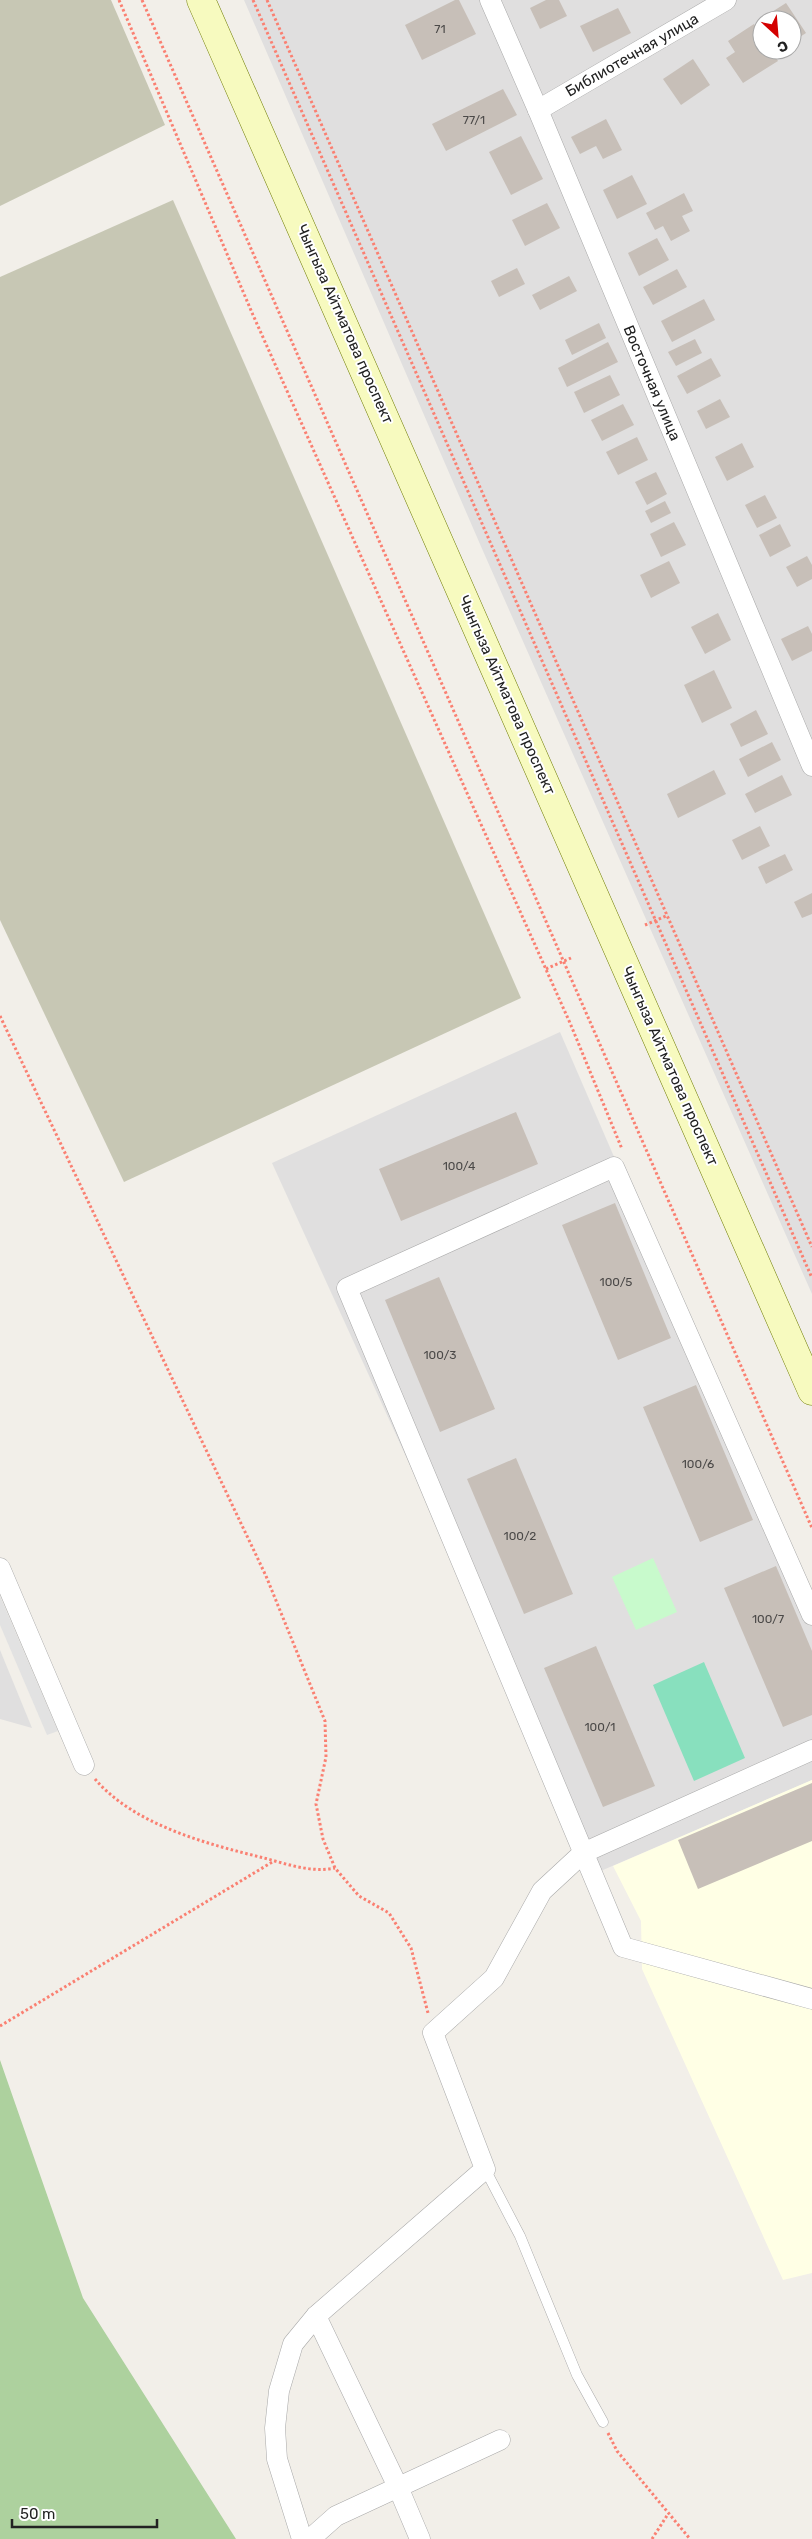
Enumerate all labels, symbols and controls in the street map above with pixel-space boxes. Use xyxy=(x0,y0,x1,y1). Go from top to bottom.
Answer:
street label: Библиотечная улица xyxy=(562,10,702,100)
north arrow xyxy=(752,10,802,60)
house number: 71 xyxy=(434,22,446,36)
text: С xyxy=(774,36,791,56)
house number: 77/1 xyxy=(463,113,485,127)
street label: Чынгыза Айтматова проспект xyxy=(293,222,397,427)
street label: Восточная улица xyxy=(620,322,684,444)
street label: Чынгыза Айтматова проспект xyxy=(455,593,559,798)
street label: Чынгыза Айтматова проспект xyxy=(618,964,722,1169)
house number: 100/4 xyxy=(443,1159,476,1173)
house number: 100/5 xyxy=(600,1275,633,1289)
house number: 100/3 xyxy=(423,1348,457,1362)
house number: 100/6 xyxy=(682,1457,714,1471)
house number: 100/2 xyxy=(504,1529,536,1543)
house number: 100/7 xyxy=(752,1612,784,1626)
house number: 100/1 xyxy=(584,1720,616,1734)
scale bar xyxy=(12,2496,158,2528)
text: 50 m xyxy=(20,2505,55,2523)

